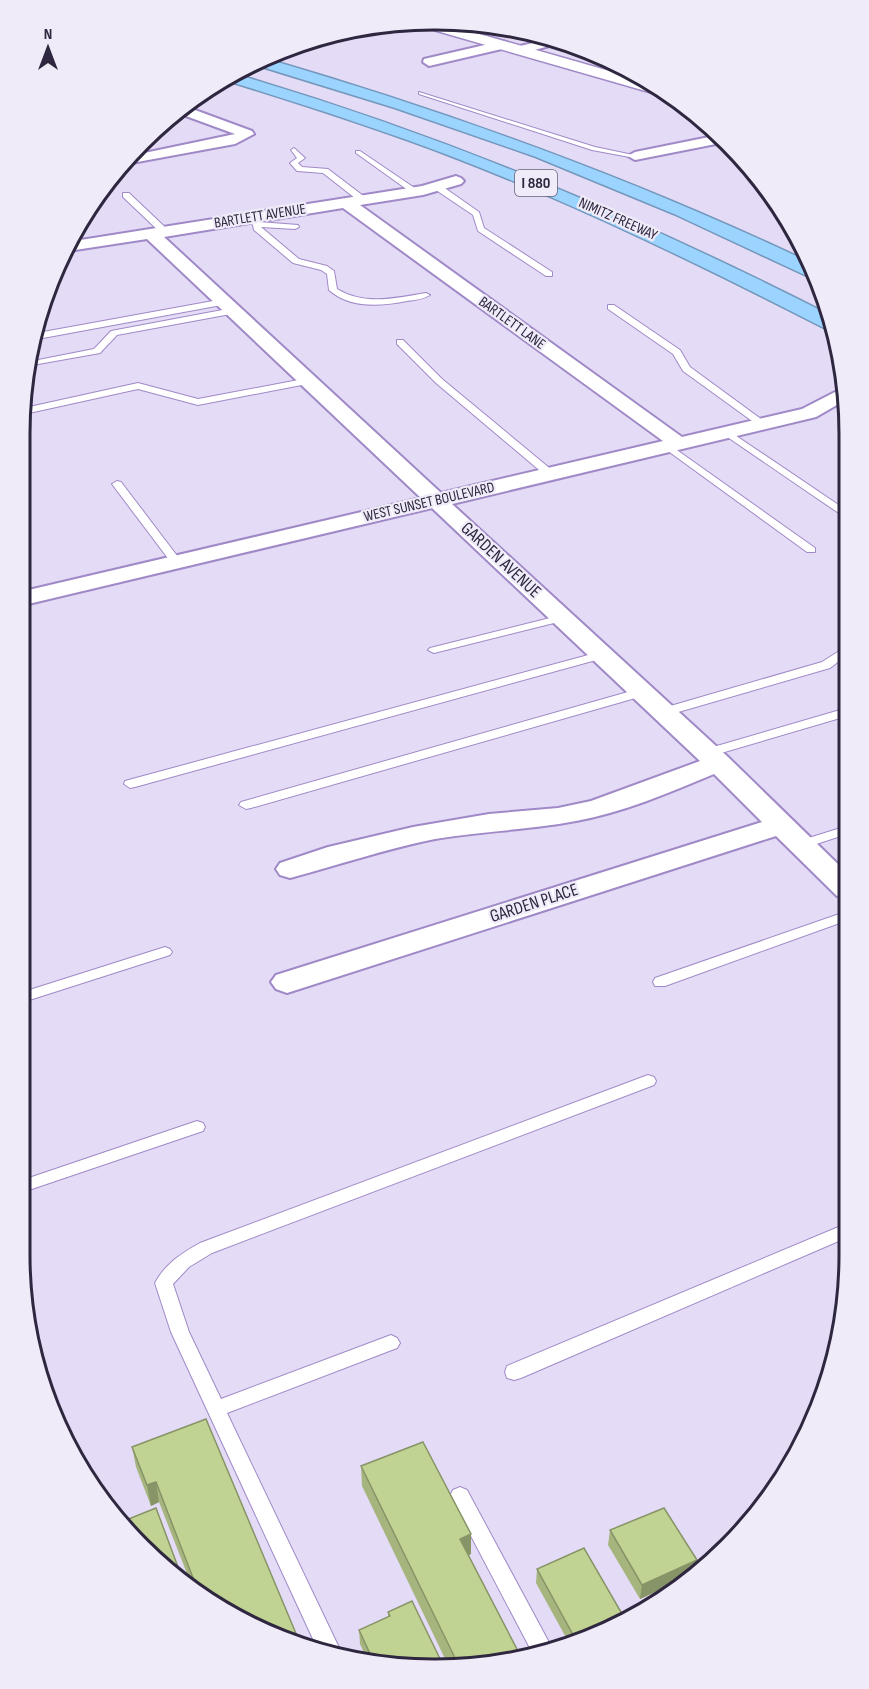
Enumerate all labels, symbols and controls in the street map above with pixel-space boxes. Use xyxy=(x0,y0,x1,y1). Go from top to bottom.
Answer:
north arrow xyxy=(18,18,78,78)
text: N xyxy=(44,25,52,44)
road number: I 880 xyxy=(515,170,557,196)
street label: NIMITZ FREEWAY xyxy=(576,193,661,245)
street label: BARTLETT AVENUE xyxy=(213,199,307,233)
street label: BARTLETT LANE xyxy=(475,292,549,354)
street label: WEST SUNSET BOULEVARD xyxy=(362,478,496,526)
street label: GARDEN AVENUE xyxy=(457,518,545,602)
street label: GARDEN PLACE xyxy=(487,879,581,927)

